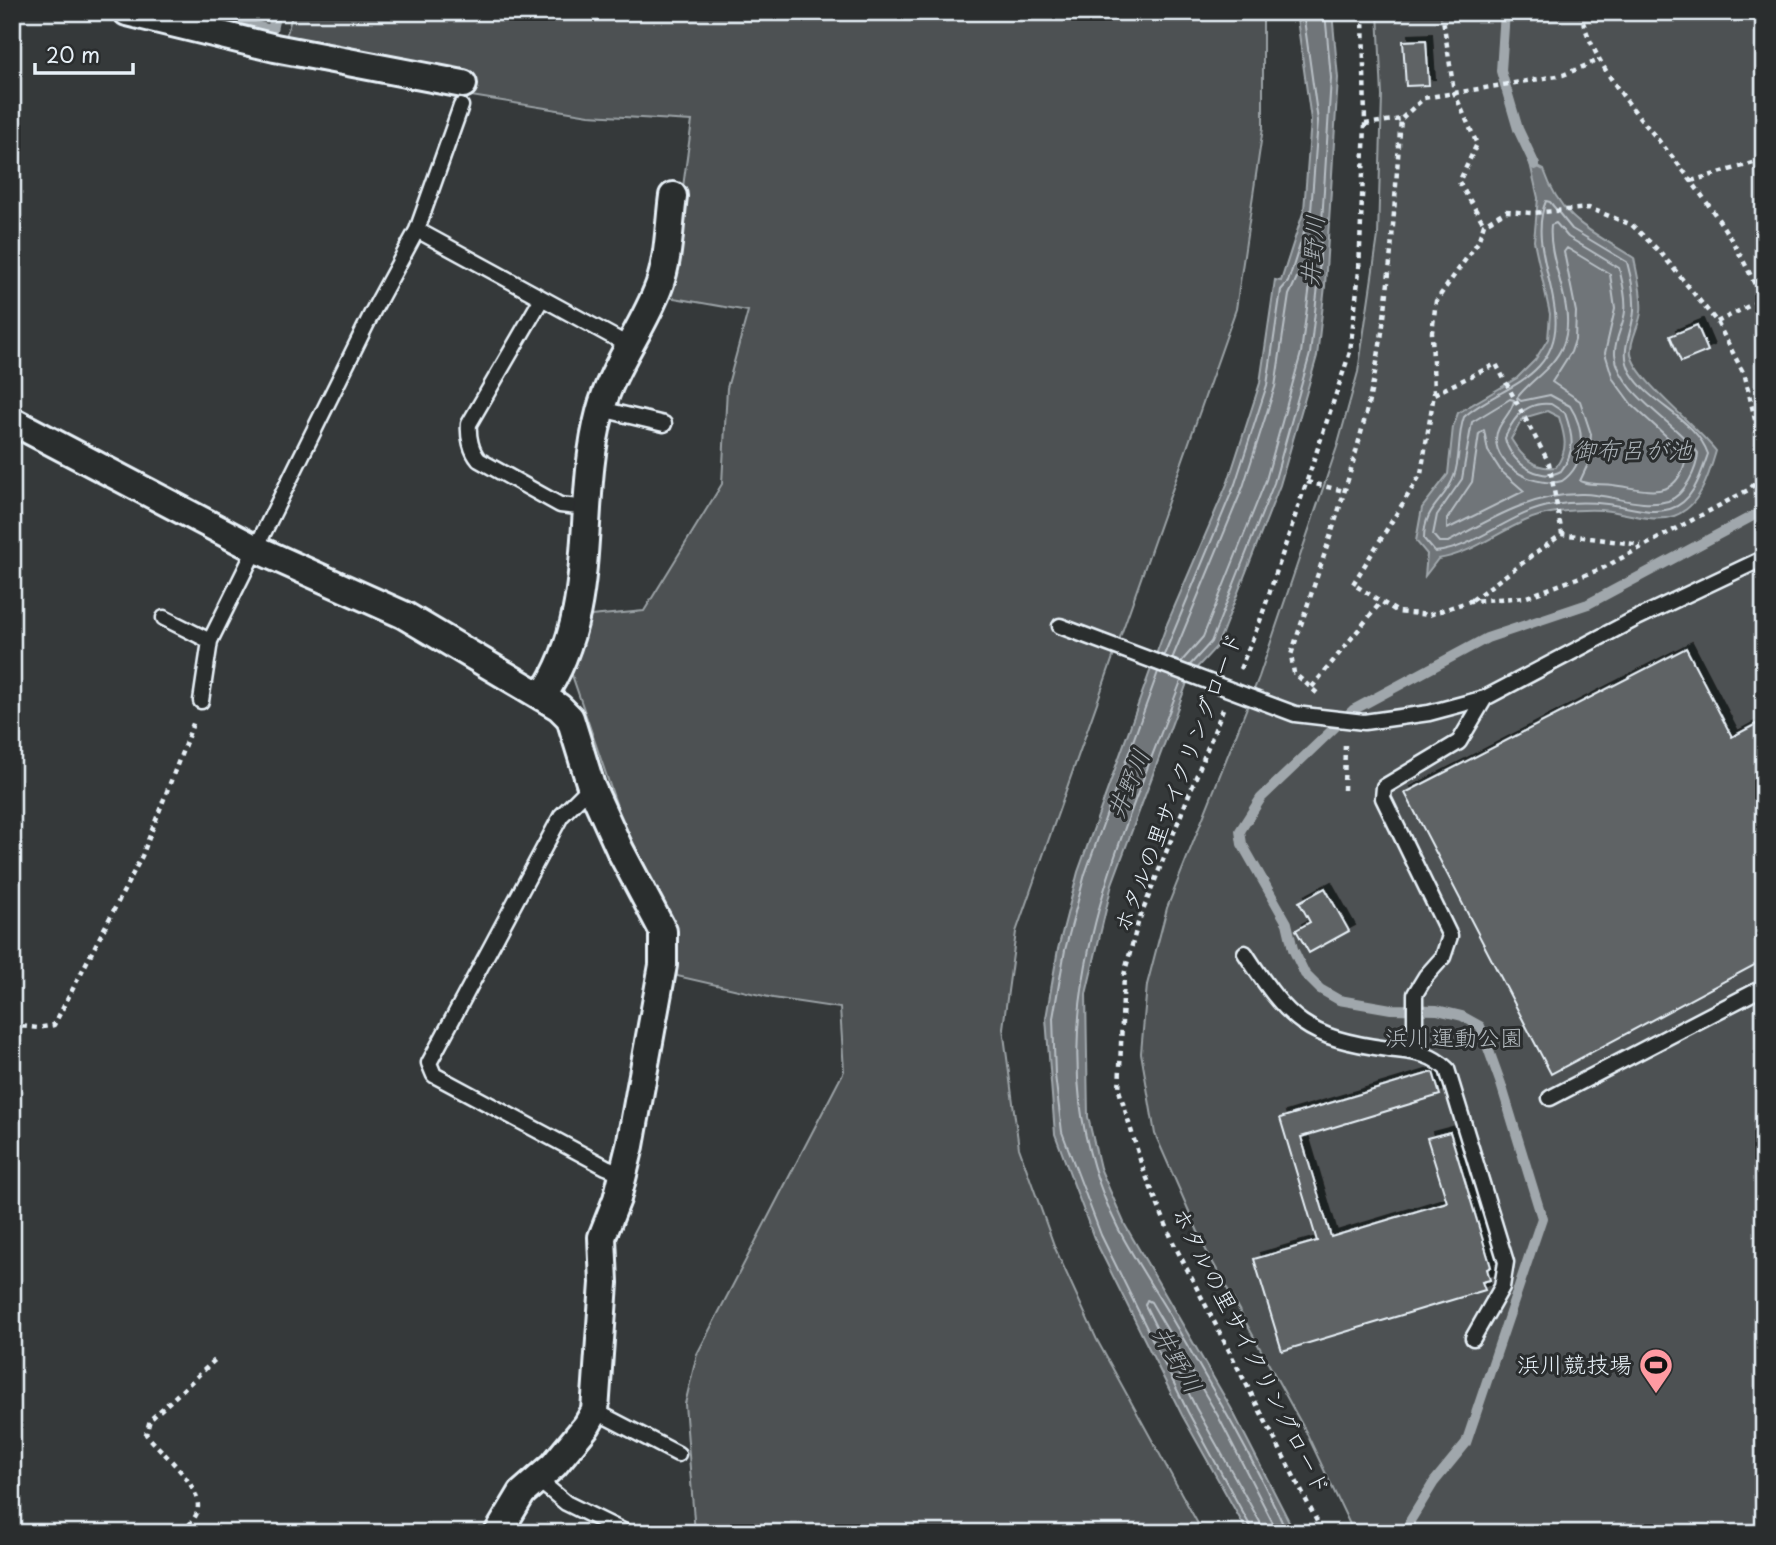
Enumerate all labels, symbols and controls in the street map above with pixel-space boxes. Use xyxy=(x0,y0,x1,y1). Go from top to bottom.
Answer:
scale bar xyxy=(35,32,133,76)
text: 20 m xyxy=(46,38,100,70)
water label: 井野川 xyxy=(1290,213,1332,288)
water label: 御布呂が池 xyxy=(1572,431,1693,467)
street label: ホタルの里サイクリングロード xyxy=(1103,626,1250,937)
water label: 井野川 xyxy=(1097,743,1158,823)
park label: 浜川運動公園 xyxy=(1385,1019,1523,1054)
street label: ホタルの里サイクリングロード xyxy=(1164,1200,1340,1500)
water label: 井野川 xyxy=(1145,1319,1212,1399)
place label: 浜川競技場 xyxy=(1517,1346,1632,1381)
sports icon: 浜川競技場 xyxy=(1637,1346,1675,1395)

